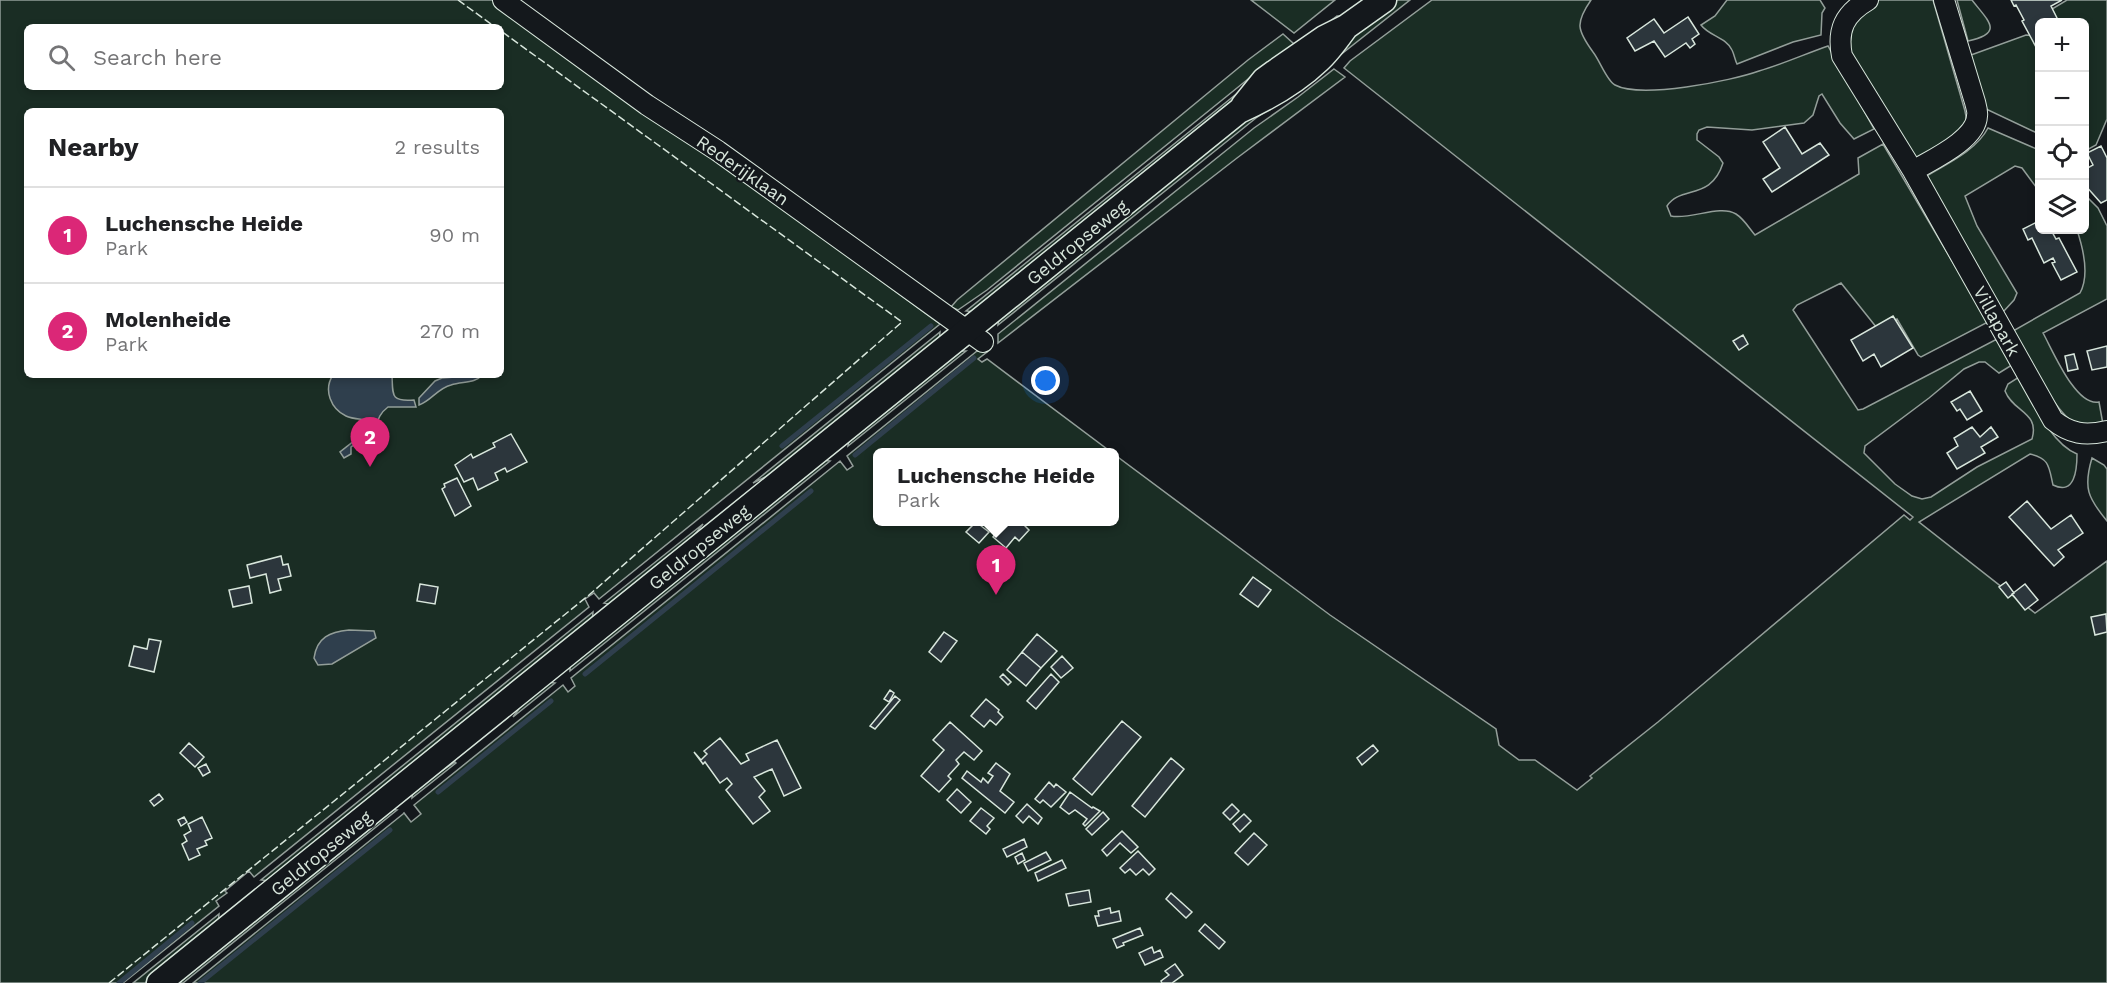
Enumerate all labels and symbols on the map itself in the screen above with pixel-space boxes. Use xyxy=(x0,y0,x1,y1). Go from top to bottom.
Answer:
street label: Rederijklaan xyxy=(693,130,793,210)
street label: Geldropseweg xyxy=(1022,195,1132,289)
street label: Villapark xyxy=(1969,282,2025,360)
your location xyxy=(1031,366,1060,395)
pin: 2 xyxy=(350,418,389,467)
street label: Geldropseweg xyxy=(644,500,754,594)
pin: 1 xyxy=(976,546,1016,595)
street label: Geldropseweg xyxy=(266,806,376,900)

